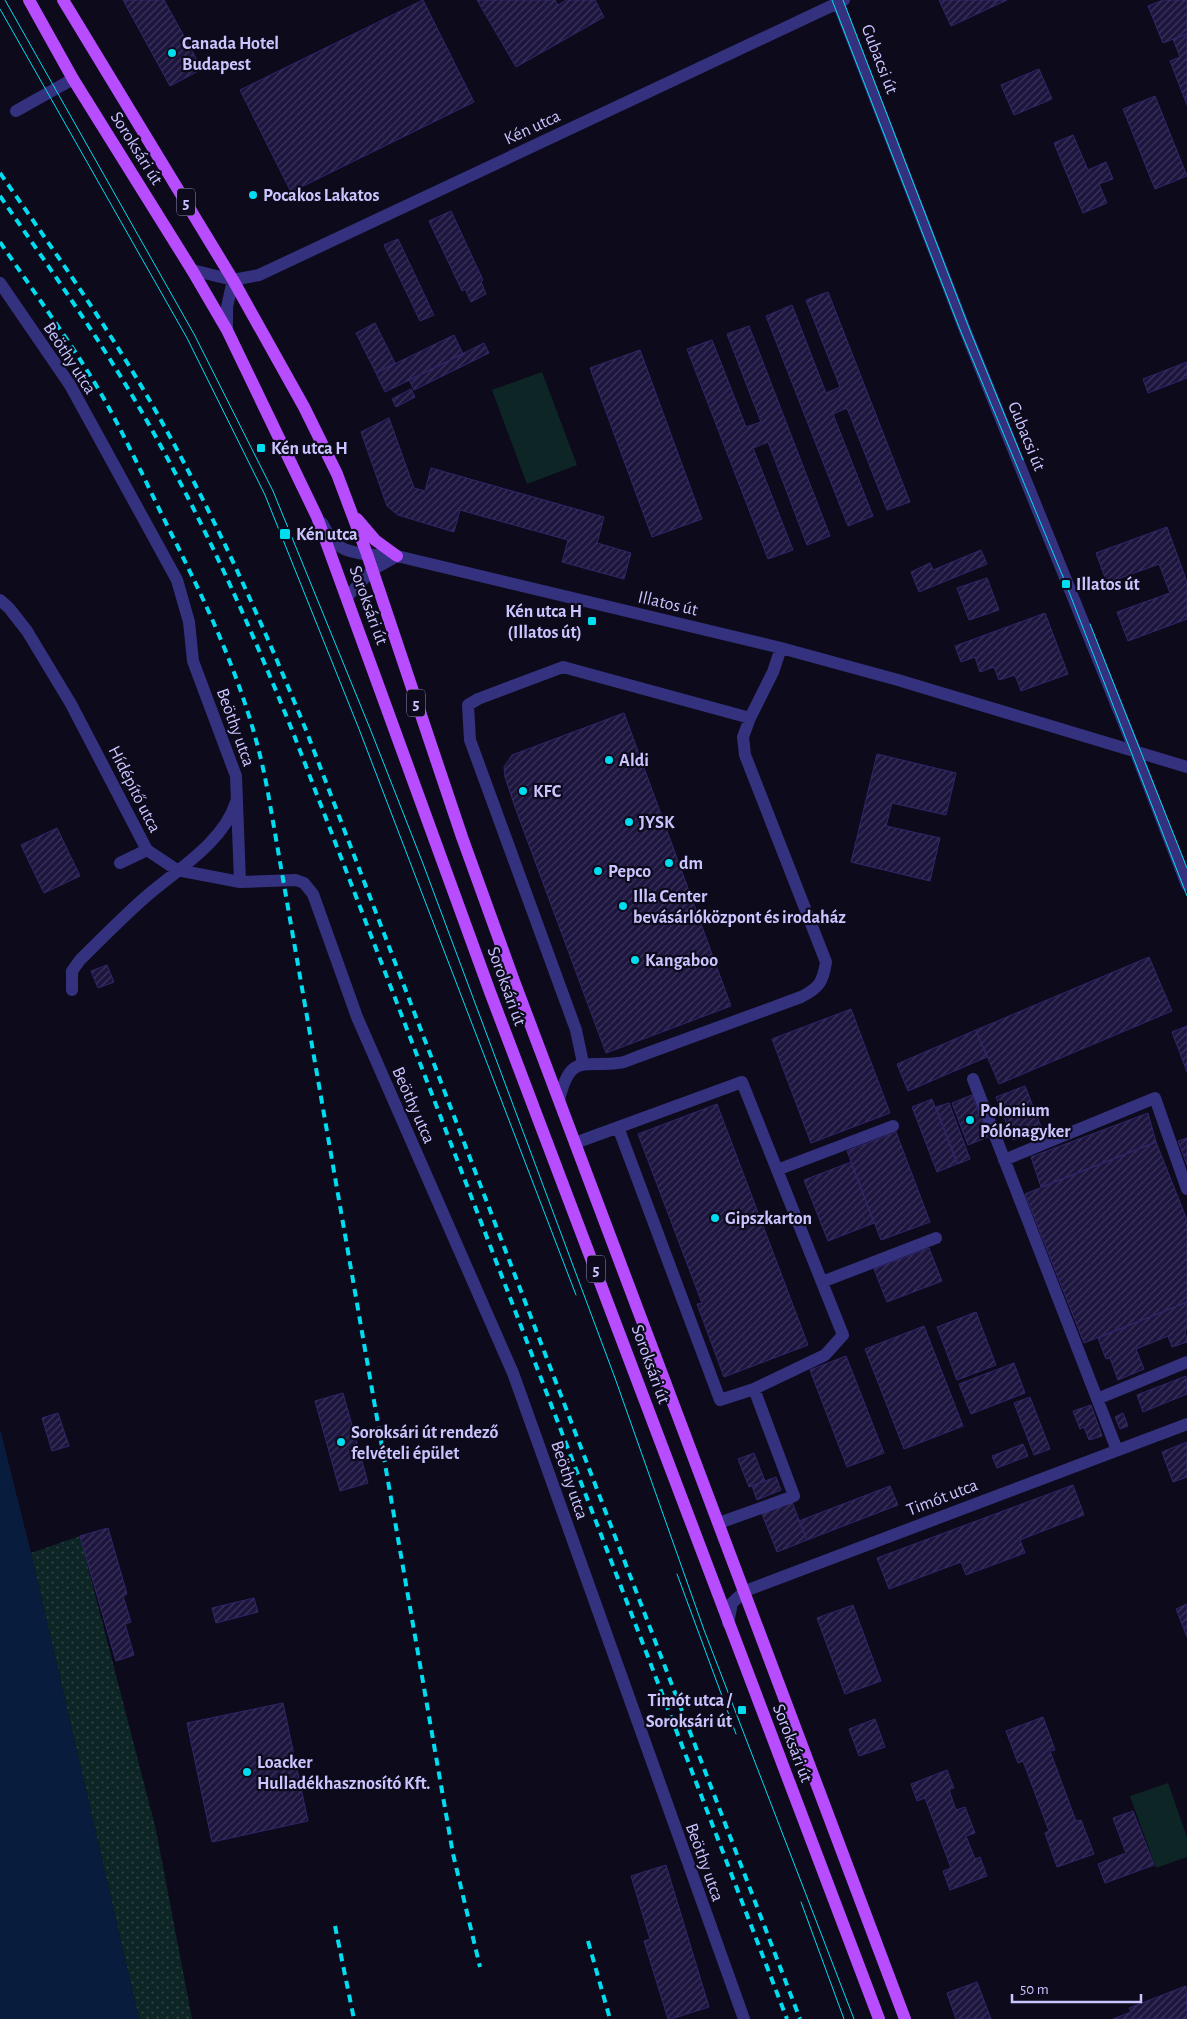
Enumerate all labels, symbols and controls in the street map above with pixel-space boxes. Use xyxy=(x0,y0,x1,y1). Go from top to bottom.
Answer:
street label: Gubacsi út xyxy=(858,22,901,97)
place label: Canada Hotel Budapest xyxy=(182,35,279,74)
marker: Canada Hotel Budapest xyxy=(166,47,178,59)
street label: Kén utca xyxy=(502,107,563,149)
street label: Soroksári út xyxy=(107,109,166,188)
place label: Pocakos Lakatos xyxy=(263,187,379,205)
road number: 5 xyxy=(177,188,195,216)
marker: Pocakos Lakatos xyxy=(247,189,259,201)
street label: Beöthy utca xyxy=(39,319,99,398)
street label: Gubacsi út xyxy=(1004,399,1048,474)
place label: Kén utca H xyxy=(271,440,348,458)
marker: Kén utca H xyxy=(255,442,267,454)
place label: Kén utca xyxy=(296,526,358,544)
marker: Kén utca xyxy=(278,527,292,541)
street label: Soroksári út xyxy=(345,564,391,647)
place label: Illatos út xyxy=(1076,576,1140,594)
marker: Illatos út xyxy=(1060,578,1072,590)
street label: Illatos út xyxy=(636,588,700,620)
place label: Kén utca H (Illatos út) xyxy=(505,603,582,642)
marker: Kén utca H (Illatos út) xyxy=(586,615,598,627)
street label: Beöthy utca xyxy=(213,686,258,769)
road number: 5 xyxy=(407,690,425,716)
street label: Hídépítő utca xyxy=(105,743,164,836)
place label: Aldi xyxy=(619,752,649,770)
marker: Aldi xyxy=(603,754,615,766)
place label: KFC xyxy=(533,783,562,801)
marker: KFC xyxy=(517,785,529,797)
place label: JYSK xyxy=(639,814,675,832)
marker: JYSK xyxy=(623,816,635,828)
place label: dm xyxy=(679,855,703,873)
marker: dm xyxy=(663,857,675,869)
place label: Pepco xyxy=(608,863,651,881)
marker: Pepco xyxy=(592,865,604,877)
place label: Illa Center bevásárlóközpont és irodaház xyxy=(633,888,846,927)
marker: Illa Center bevásárlóközpont és irodaház xyxy=(617,900,629,912)
street label: Soroksári út xyxy=(483,945,529,1028)
place label: Kangaboo xyxy=(645,952,718,970)
marker: Kangaboo xyxy=(629,954,641,966)
street label: Beöthy utca xyxy=(388,1064,438,1146)
place label: Polonium Pólónagyker xyxy=(980,1102,1071,1141)
marker: Polonium Pólónagyker xyxy=(964,1114,976,1126)
place label: Gipszkarton xyxy=(725,1210,812,1228)
marker: Gipszkarton xyxy=(709,1212,721,1224)
road number: 5 xyxy=(587,1256,605,1282)
street label: Soroksári út xyxy=(627,1323,673,1406)
place label: Soroksári út rendező felvételi épület xyxy=(351,1424,499,1463)
marker: Soroksári út rendező felvételi épület xyxy=(335,1436,347,1448)
street label: Beöthy utca xyxy=(547,1439,591,1522)
street label: Timót utca xyxy=(904,1476,981,1520)
place label: Timót utca / Soroksári út xyxy=(646,1692,733,1731)
street label: Soroksári út xyxy=(769,1702,815,1785)
marker: Timót utca / Soroksári út xyxy=(736,1704,748,1716)
place label: Loacker Hulladékhasznosító Kft. xyxy=(257,1754,430,1793)
marker: Loacker Hulladékhasznosító Kft. xyxy=(241,1766,253,1778)
street label: Beöthy utca xyxy=(682,1821,727,1904)
scale bar xyxy=(1012,1972,1141,2004)
text: 50 m xyxy=(1020,1982,1049,1997)

